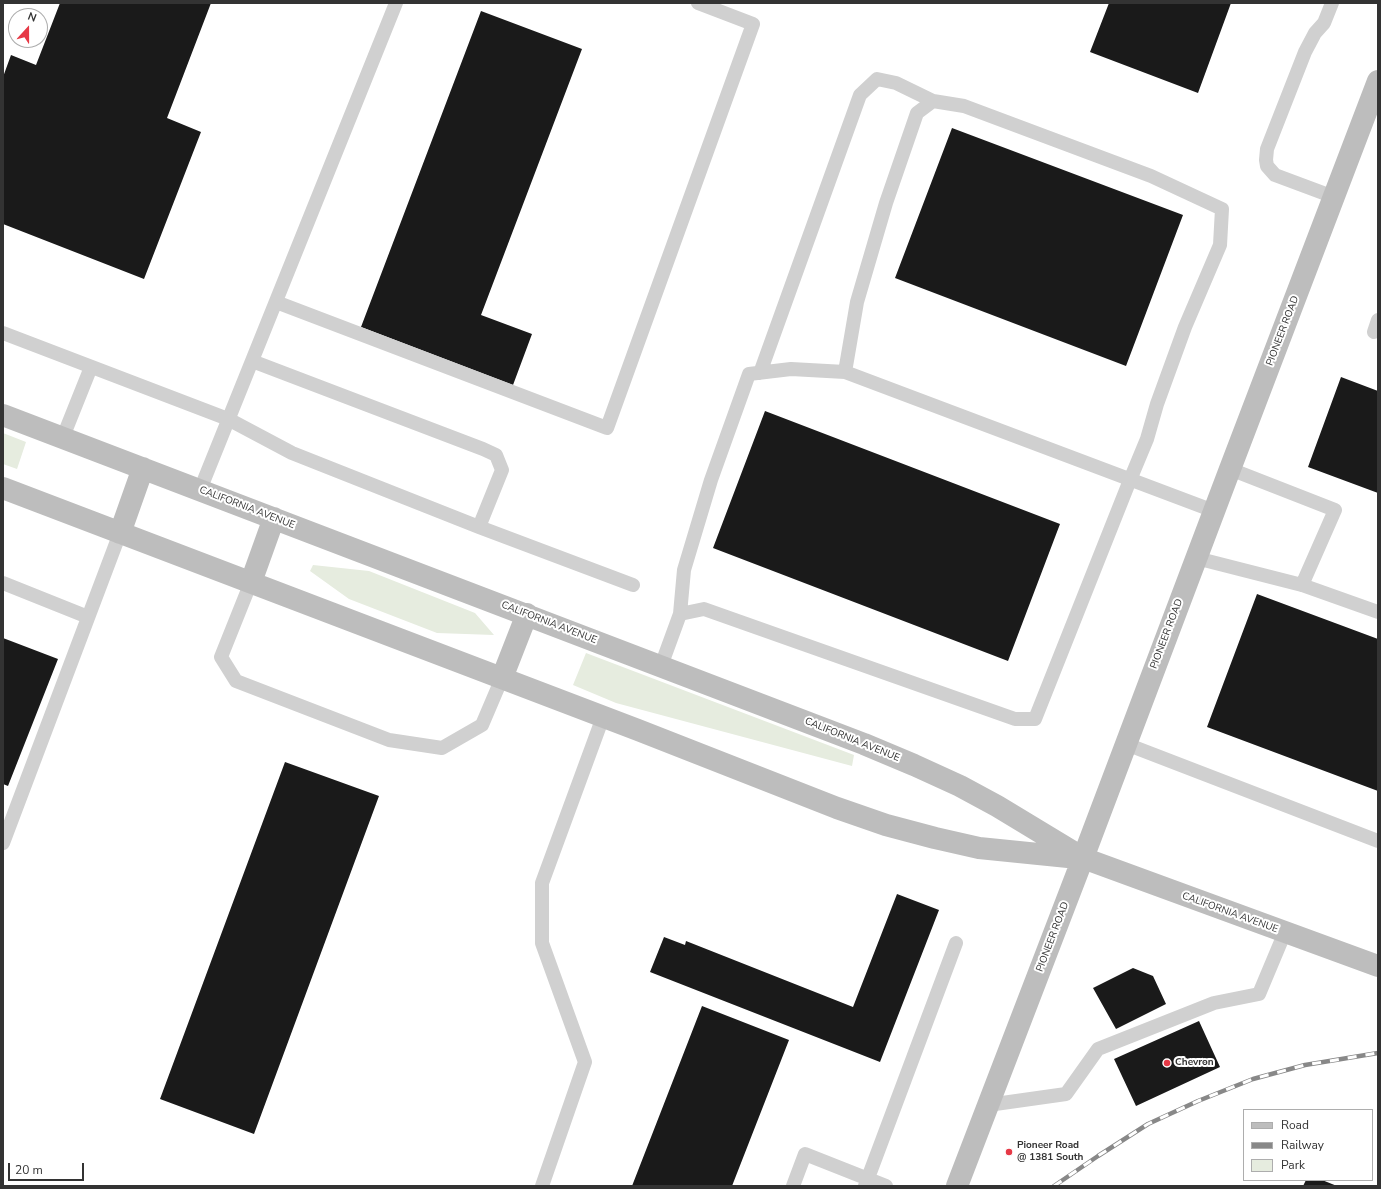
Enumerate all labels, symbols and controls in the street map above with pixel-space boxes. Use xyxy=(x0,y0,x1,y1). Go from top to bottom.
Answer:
north arrow xyxy=(8,8,48,48)
text: N xyxy=(26,9,39,26)
street label: PIONEER ROAD xyxy=(1264,294,1302,368)
street label: CALIFORNIA AVENUE xyxy=(198,484,296,532)
street label: PIONEER ROAD xyxy=(1148,597,1186,671)
street label: CALIFORNIA AVENUE xyxy=(500,599,598,647)
street label: CALIFORNIA AVENUE xyxy=(803,715,901,765)
street label: CALIFORNIA AVENUE xyxy=(1180,890,1280,936)
street label: PIONEER ROAD xyxy=(1034,900,1072,974)
place label: Chevron xyxy=(1175,1057,1214,1069)
marker: Chevron xyxy=(1162,1058,1172,1068)
legend xyxy=(1243,1109,1373,1181)
text: Road xyxy=(1281,1117,1309,1133)
text: Railway xyxy=(1281,1137,1324,1153)
place label: Pioneer Road @ 1381 South xyxy=(1017,1140,1083,1164)
marker: Pioneer Road @ 1381 South xyxy=(1004,1147,1014,1157)
scale bar xyxy=(10,1155,86,1181)
text: Park xyxy=(1281,1157,1305,1173)
text: 20 m xyxy=(15,1162,43,1178)

